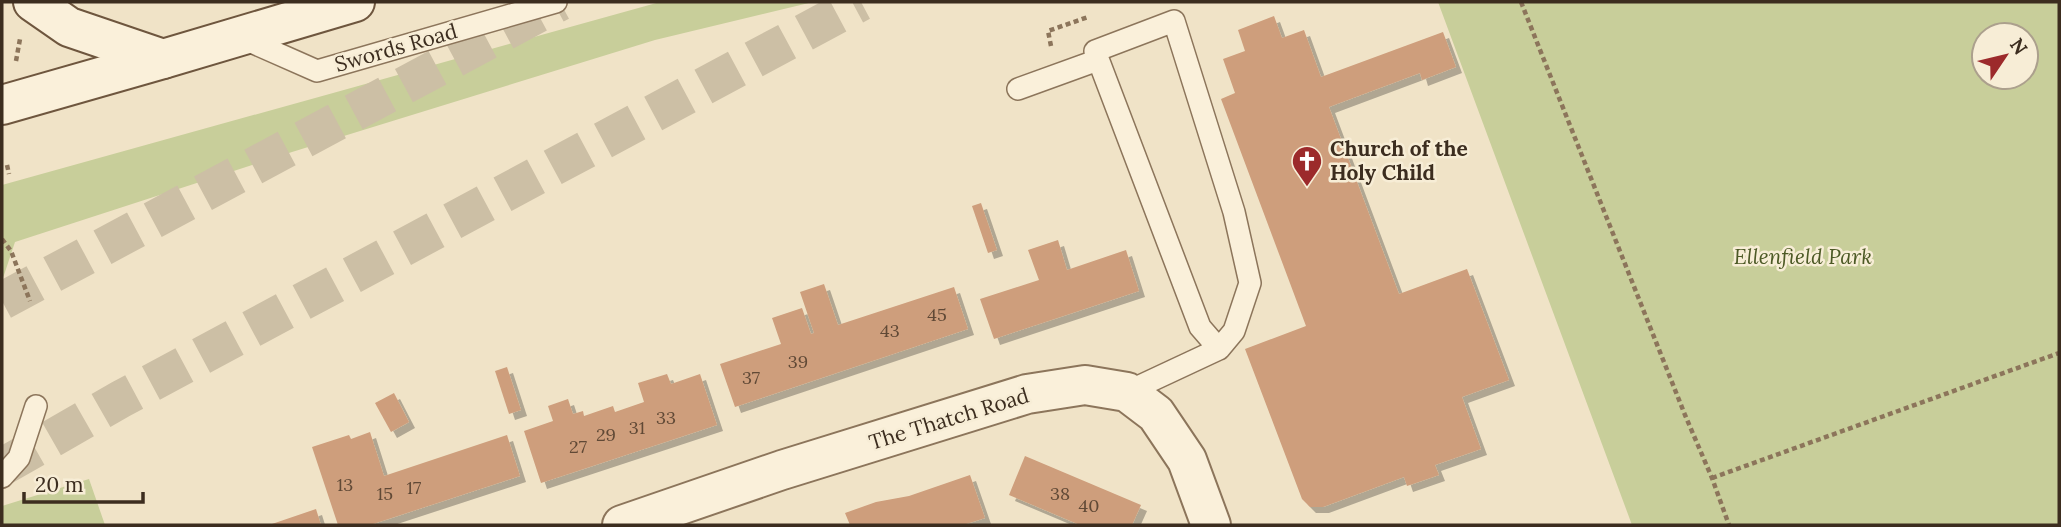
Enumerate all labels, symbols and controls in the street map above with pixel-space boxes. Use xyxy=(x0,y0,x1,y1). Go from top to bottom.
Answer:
street label: Swords Road xyxy=(332,17,460,78)
north arrow xyxy=(1970,21,2040,91)
text: N xyxy=(2005,33,2033,59)
place label: Church of the Holy Child xyxy=(1330,135,1468,186)
church icon: Church of the Holy Child xyxy=(1290,144,1324,188)
park label: Ellenfield Park xyxy=(1734,243,1872,270)
house number: 45 xyxy=(927,303,947,326)
house number: 43 xyxy=(880,319,900,342)
house number: 39 xyxy=(788,350,808,373)
house number: 37 xyxy=(742,366,760,389)
street label: The Thatch Road xyxy=(866,381,1032,456)
house number: 33 xyxy=(656,406,676,429)
house number: 31 xyxy=(629,416,645,439)
house number: 29 xyxy=(596,423,616,446)
house number: 27 xyxy=(569,435,587,458)
scale bar xyxy=(24,461,144,505)
text: 20 m xyxy=(35,471,84,498)
house number: 13 xyxy=(337,473,353,496)
house number: 17 xyxy=(407,476,421,499)
house number: 15 xyxy=(377,482,393,505)
house number: 38 xyxy=(1050,482,1070,505)
house number: 40 xyxy=(1079,494,1099,517)

